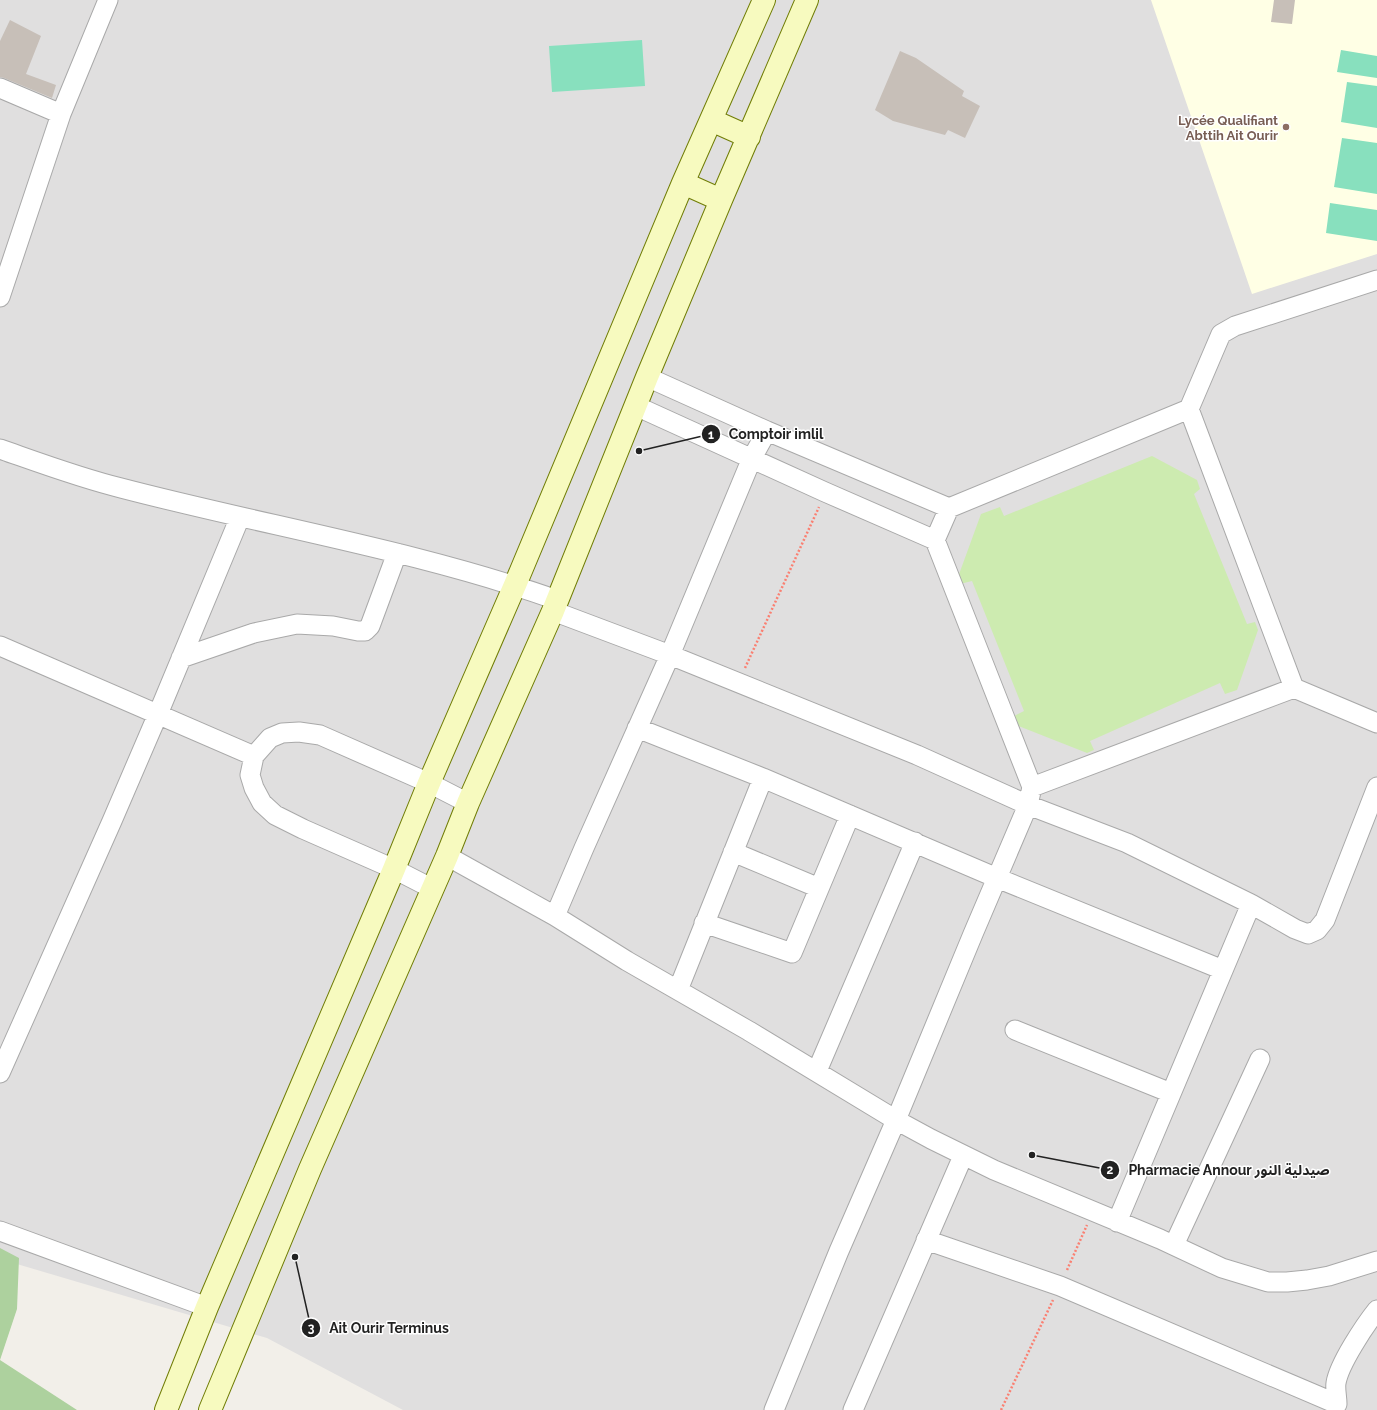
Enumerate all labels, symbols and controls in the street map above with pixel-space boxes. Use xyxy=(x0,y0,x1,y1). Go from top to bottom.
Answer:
place label: Lycée Qualifiant Abttih Ait Ourir xyxy=(1178,113,1278,143)
marker: Lycée Qualifiant Abttih Ait Ourir xyxy=(1281,122,1291,132)
callout: Comptoir imlil xyxy=(701,421,832,447)
text: Comptoir imlil xyxy=(729,426,824,442)
text: 1 xyxy=(708,428,714,442)
callout: Pharmacie Annour صيدلية النور xyxy=(1100,1157,1338,1183)
text: Pharmacie Annour صيدلية النور xyxy=(1128,1162,1330,1179)
text: 2 xyxy=(1107,1163,1114,1177)
callout: Ait Ourir Terminus xyxy=(301,1315,457,1341)
text: Ait Ourir Terminus xyxy=(329,1320,449,1336)
text: 3 xyxy=(308,1321,315,1335)

